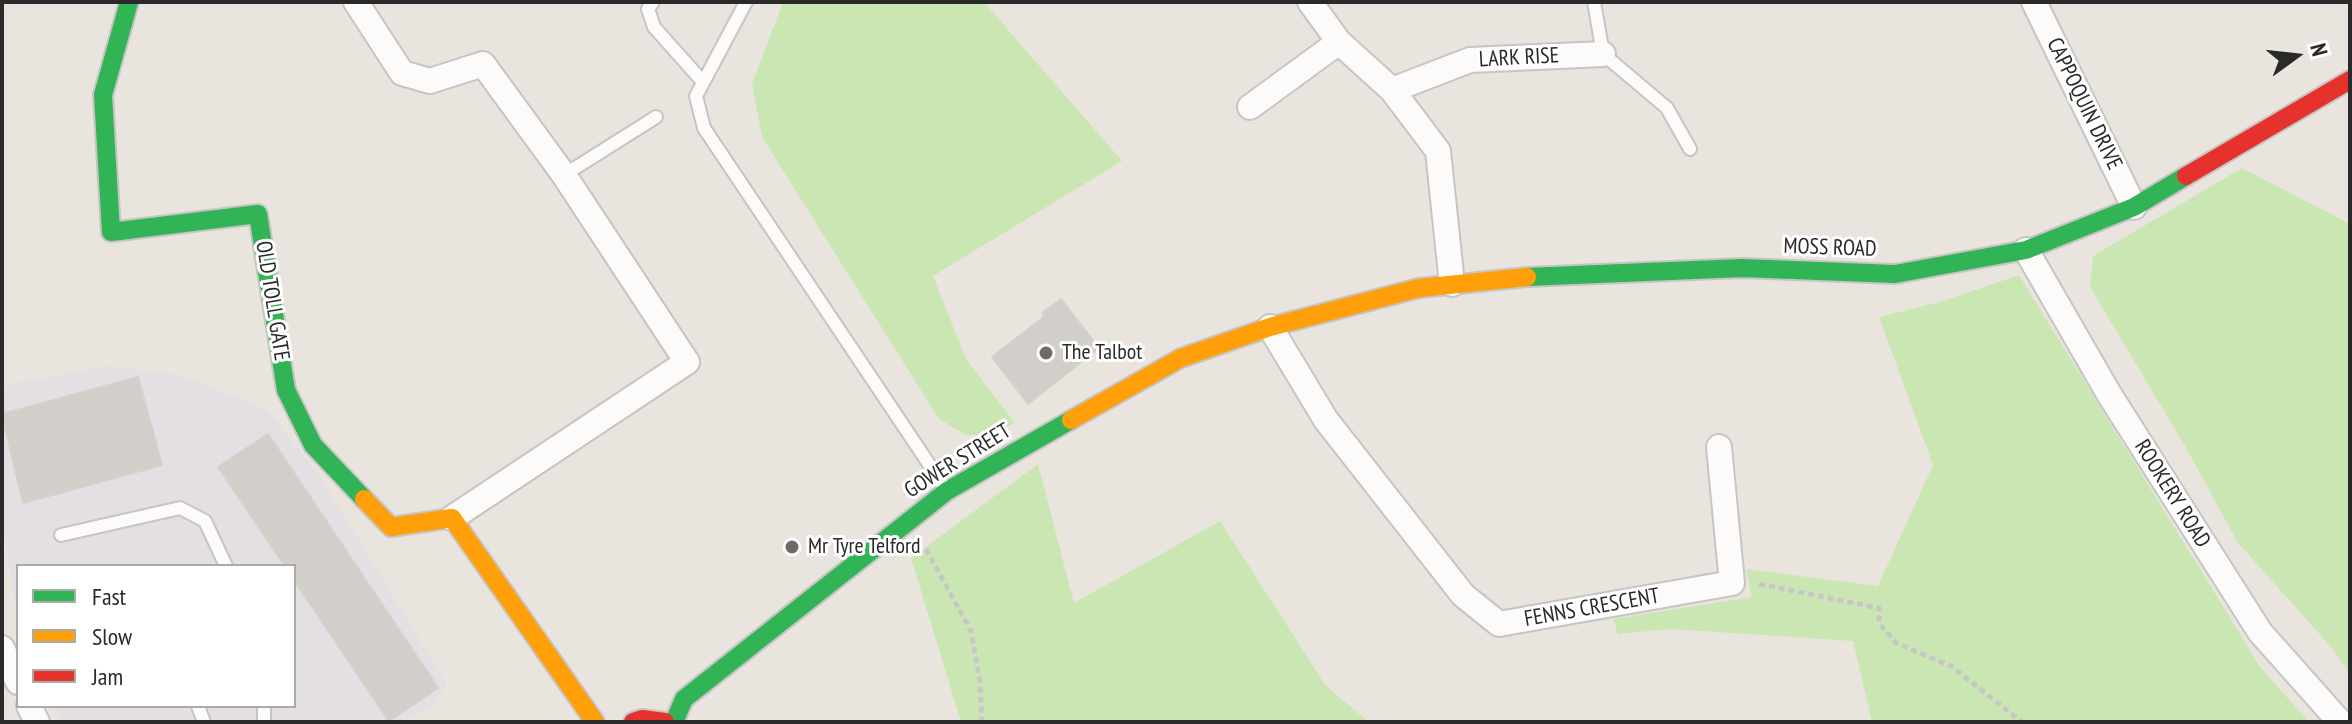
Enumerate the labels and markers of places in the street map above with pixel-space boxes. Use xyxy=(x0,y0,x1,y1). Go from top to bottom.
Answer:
place label: The Talbot xyxy=(1062,340,1142,366)
marker: The Talbot xyxy=(1037,344,1055,362)
place label: Mr Tyre Telford xyxy=(808,534,921,560)
marker: Mr Tyre Telford xyxy=(783,538,801,556)

